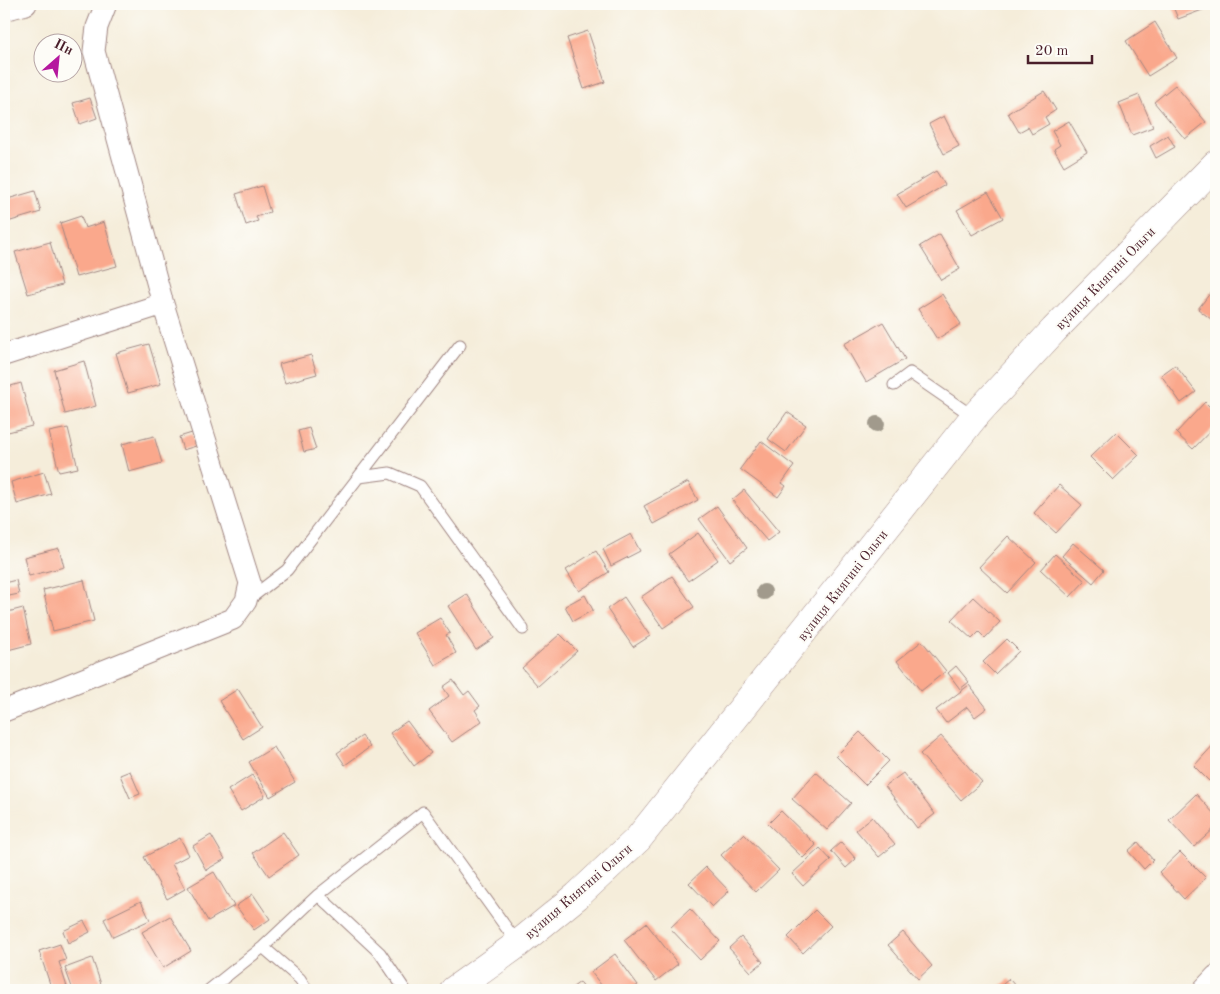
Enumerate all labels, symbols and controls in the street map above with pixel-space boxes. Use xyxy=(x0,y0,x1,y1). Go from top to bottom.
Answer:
north arrow xyxy=(32,32,82,82)
scale bar xyxy=(1028,32,1091,64)
text: Пн xyxy=(52,37,75,58)
text: 20 m xyxy=(1035,44,1069,59)
street label: вулиця Княгині Ольги xyxy=(1053,225,1158,333)
street label: вулиця Княгині Ольги xyxy=(795,527,890,644)
street label: вулиця Княгині Ольги xyxy=(522,842,635,942)

